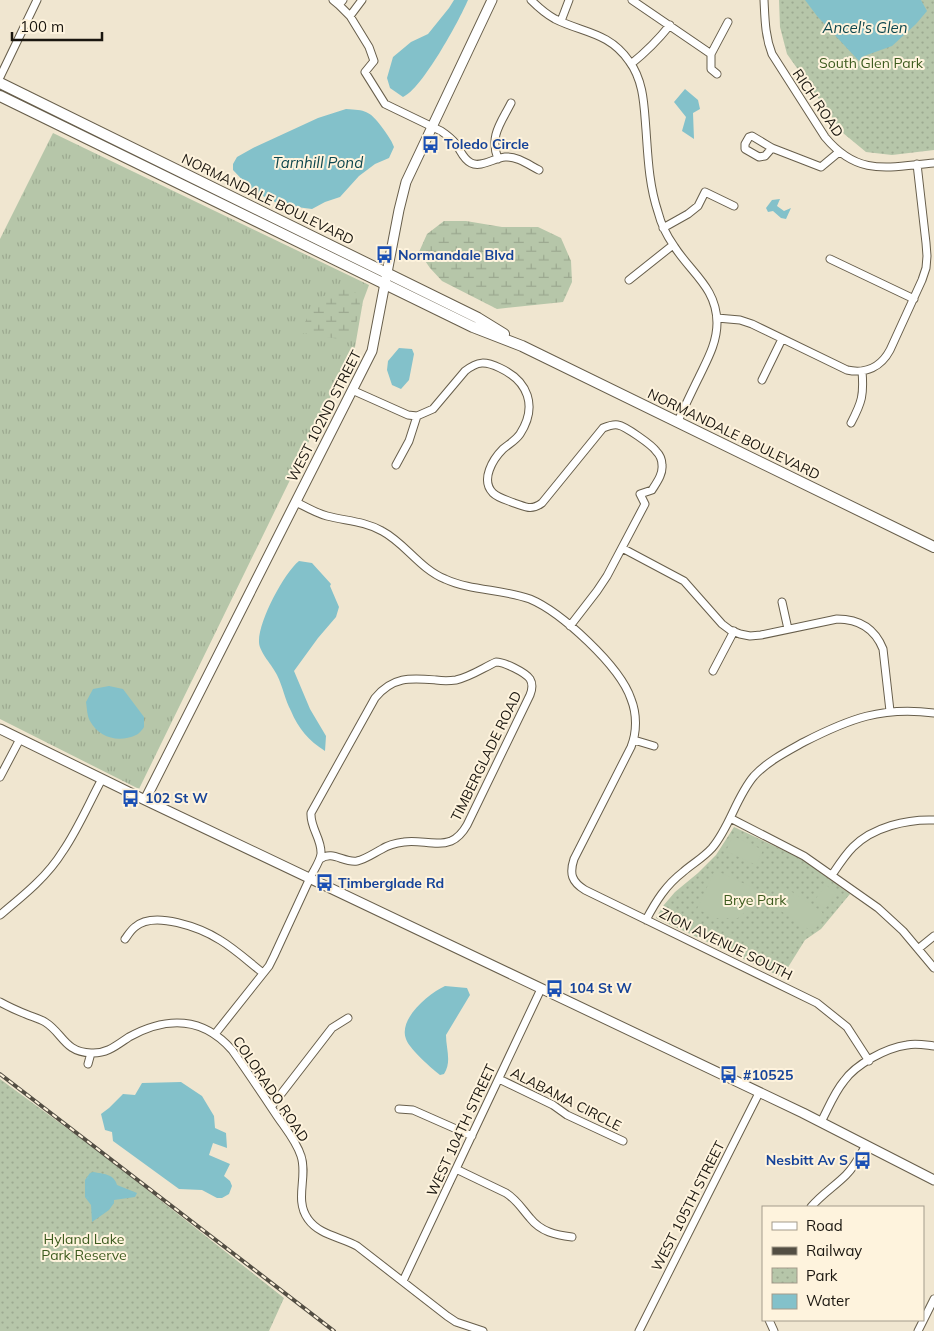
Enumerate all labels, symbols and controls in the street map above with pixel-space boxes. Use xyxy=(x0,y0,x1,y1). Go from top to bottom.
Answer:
scale bar xyxy=(12,10,102,42)
text: 100 m xyxy=(20,17,64,36)
water label: Ancel's Glen xyxy=(822,18,908,37)
park label: South Glen Park xyxy=(819,54,924,72)
street label: RICH ROAD xyxy=(789,66,847,140)
bus stop icon: Toledo Circle xyxy=(420,134,440,154)
place label: Toledo Circle xyxy=(444,135,529,153)
street label: NORMANDALE BOULEVARD xyxy=(179,149,357,249)
water label: Tarnhill Pond xyxy=(273,153,363,172)
bus stop icon: Normandale Blvd xyxy=(374,245,394,265)
place label: Normandale Blvd xyxy=(398,246,514,264)
street label: WEST 102ND STREET xyxy=(283,347,365,485)
street label: NORMANDALE BOULEVARD xyxy=(645,384,823,484)
street label: TIMBERGLADE ROAD xyxy=(447,688,525,824)
bus stop icon: 102 St W xyxy=(121,788,141,808)
place label: 102 St W xyxy=(145,789,208,807)
bus stop icon: Timberglade Rd xyxy=(314,873,334,893)
place label: Timberglade Rd xyxy=(338,874,444,892)
park label: Brye Park xyxy=(723,891,787,909)
street label: ZION AVENUE SOUTH xyxy=(656,904,796,984)
bus stop icon: 104 St W xyxy=(545,978,565,998)
place label: 104 St W xyxy=(569,979,632,997)
street label: COLORADO ROAD xyxy=(229,1033,313,1145)
street label: WEST 104TH STREET xyxy=(422,1061,500,1199)
street label: ALABAMA CIRCLE xyxy=(508,1063,624,1135)
bus stop icon: #10525 xyxy=(719,1065,739,1085)
place label: #10525 xyxy=(743,1066,793,1084)
street label: WEST 105TH STREET xyxy=(647,1137,729,1274)
bus stop icon: Nesbitt Av S xyxy=(852,1150,872,1170)
place label: Nesbitt Av S xyxy=(766,1151,848,1169)
legend xyxy=(762,1206,924,1321)
text: Road xyxy=(806,1216,843,1235)
park label: Hyland Lake Park Reserve xyxy=(41,1230,127,1264)
text: Railway xyxy=(806,1241,862,1260)
text: Park xyxy=(806,1266,838,1285)
text: Water xyxy=(806,1291,850,1310)

